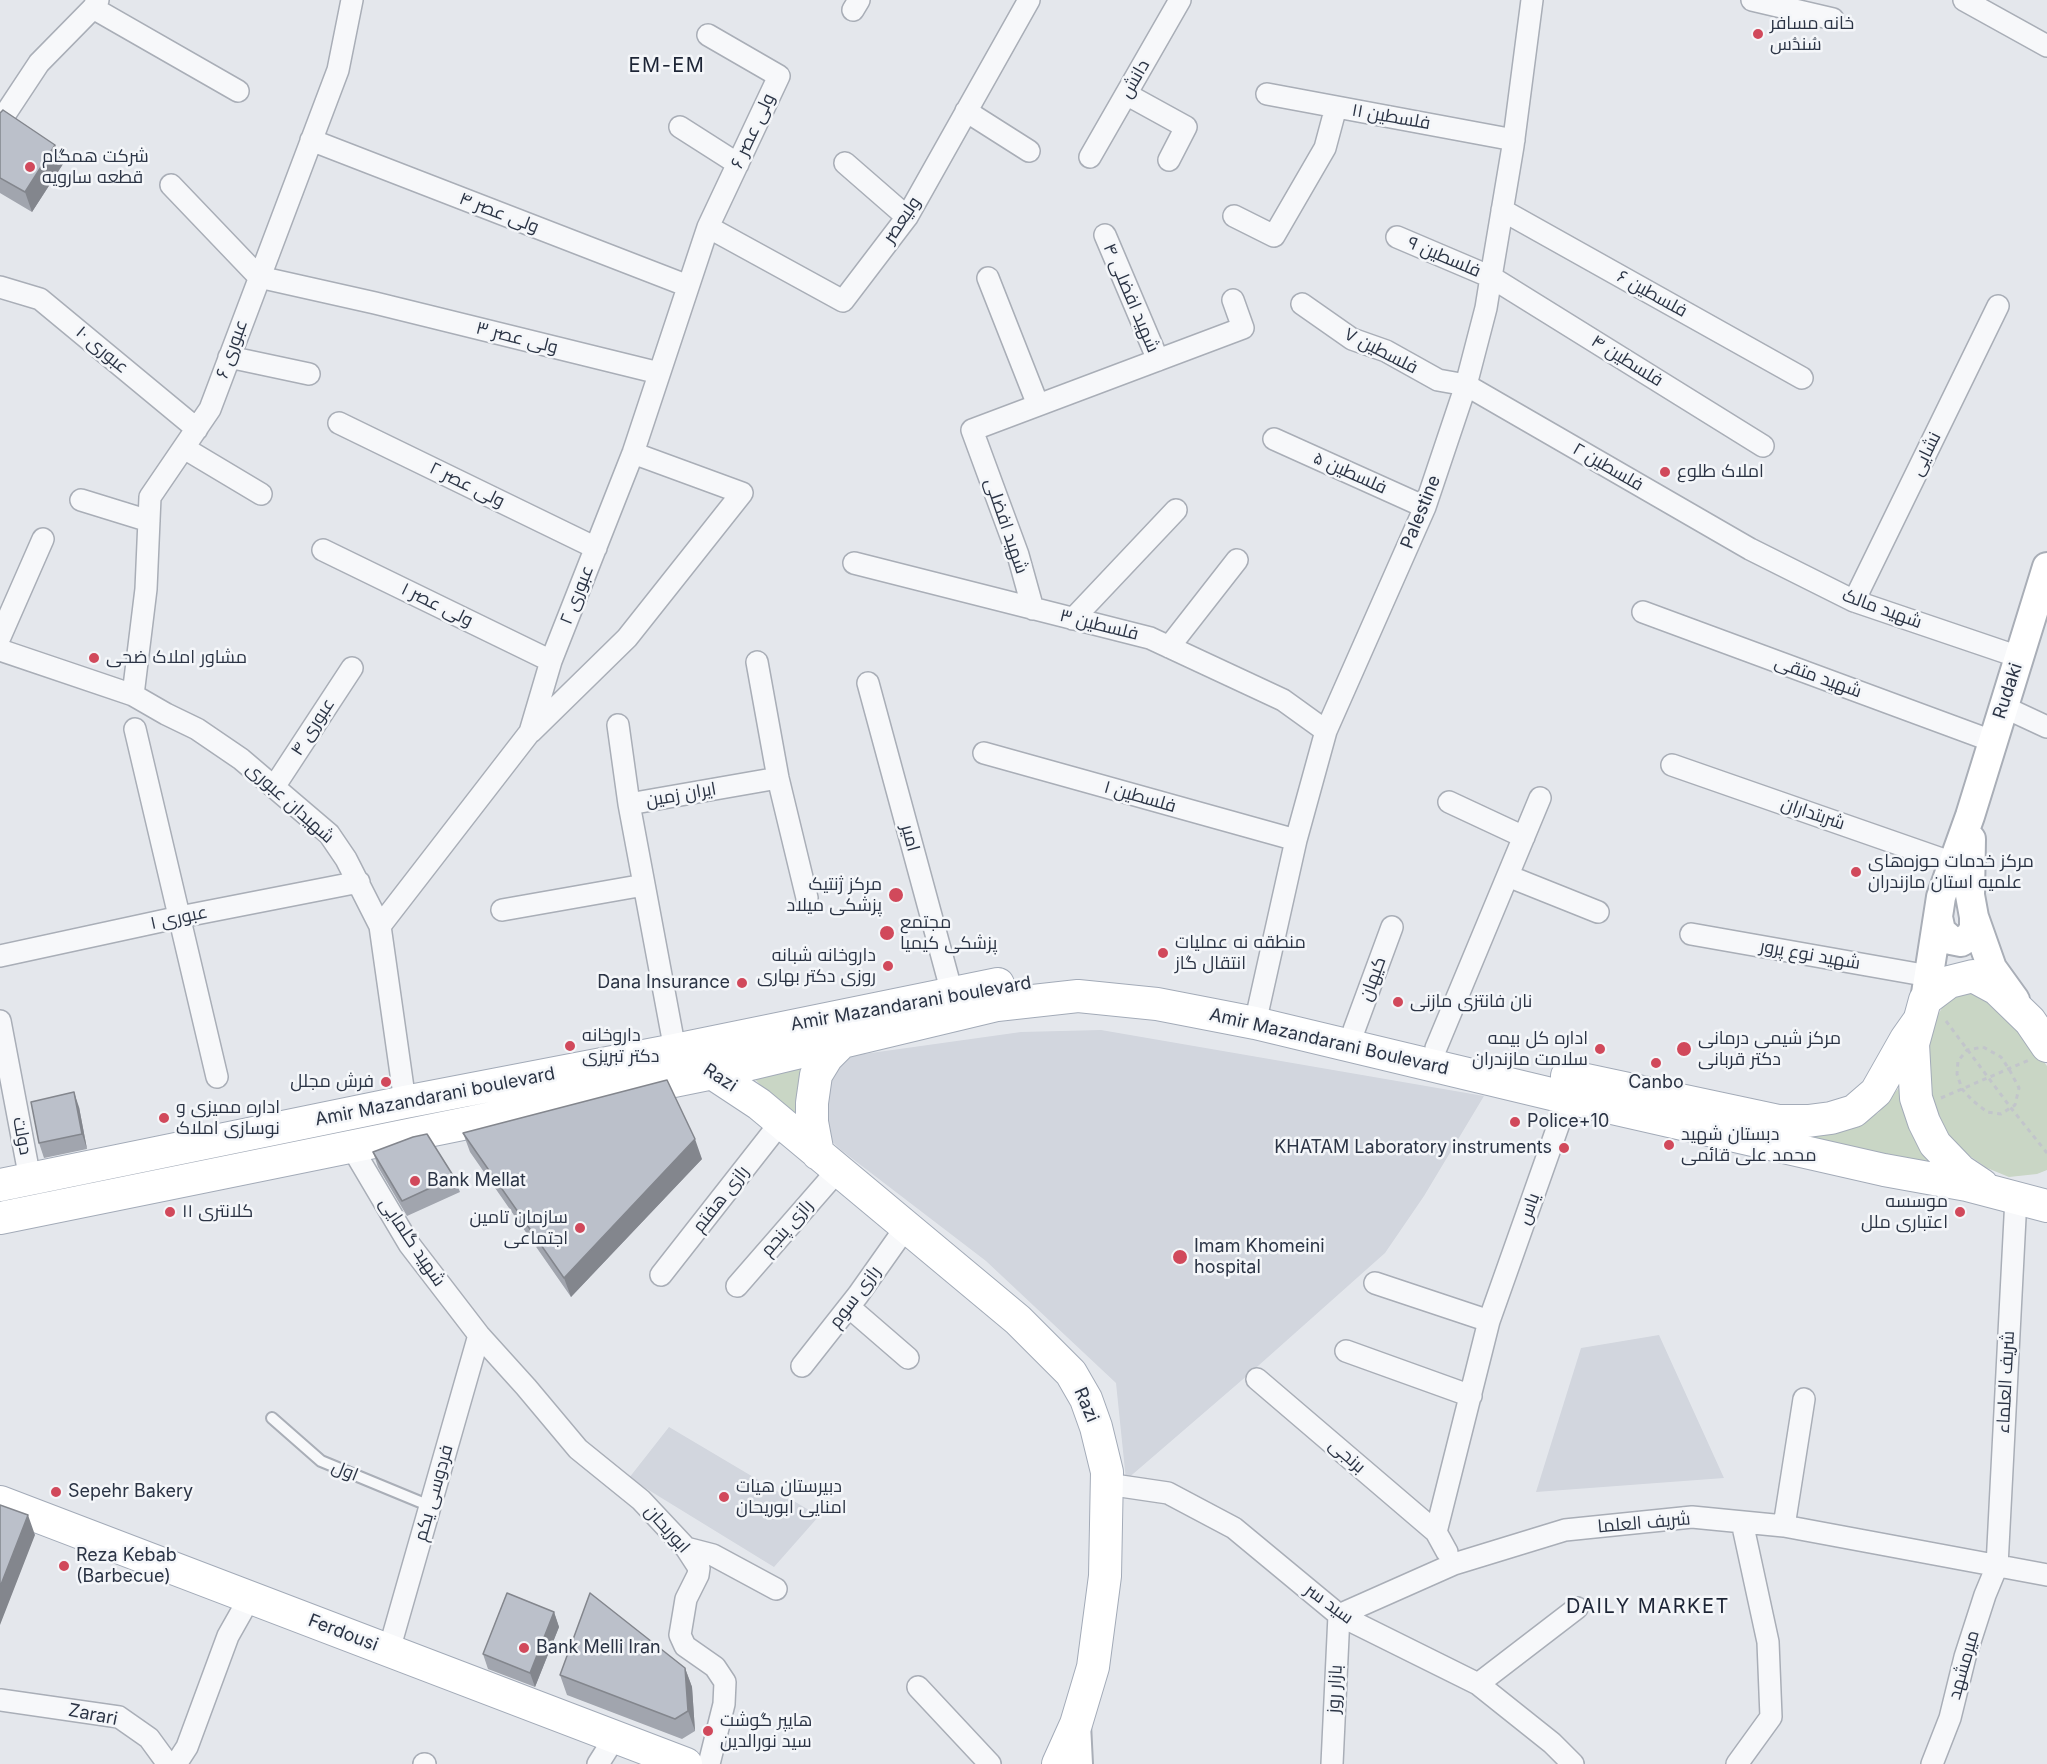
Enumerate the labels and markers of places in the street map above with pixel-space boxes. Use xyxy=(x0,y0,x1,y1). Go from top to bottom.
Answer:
place label: خانه مسافر سُندُس xyxy=(1770,13,1854,56)
marker: خانه مسافر سُندُس xyxy=(1751,27,1765,41)
place label: شرکت همگام قطعه سارویه xyxy=(42,146,149,188)
marker: شرکت همگام قطعه سارویه xyxy=(23,160,37,174)
place label: املاک طلوع xyxy=(1677,461,1764,483)
marker: املاک طلوع xyxy=(1658,465,1672,479)
place label: مشاور املاک ضحی xyxy=(106,647,247,669)
marker: مشاور املاک ضحی xyxy=(87,651,101,665)
place label: مرکز خدمات حوزه‌های علمیه استان مازندران xyxy=(1868,851,2034,894)
marker: مرکز خدمات حوزه‌های علمیه استان مازندران xyxy=(1849,865,1863,879)
place label: مرکز ژنتیک پزشکی میلاد xyxy=(786,874,882,916)
marker: مرکز ژنتیک پزشکی میلاد xyxy=(887,886,905,904)
place label: مجتمع پزشکی کیمیا xyxy=(900,912,997,954)
marker: مجتمع پزشکی کیمیا xyxy=(878,924,896,942)
place label: منطقه نه عملیات انتقال گاز xyxy=(1175,932,1306,974)
place label: داروخانه شبانه روزی دکتر بهاری xyxy=(757,945,876,988)
marker: منطقه نه عملیات انتقال گاز xyxy=(1156,946,1170,960)
marker: داروخانه شبانه روزی دکتر بهاری xyxy=(881,959,895,973)
place label: Dana Insurance xyxy=(597,972,730,994)
marker: Dana Insurance xyxy=(735,976,749,990)
place label: نان فانتزی مازنی xyxy=(1410,991,1532,1013)
marker: نان فانتزی مازنی xyxy=(1391,995,1405,1009)
place label: داروخانه دکتر تبریزی xyxy=(582,1025,660,1068)
place label: اداره کل بیمه سلامت مازندران xyxy=(1472,1028,1588,1070)
place label: مرکز شیمی درمانی دکتر قربانی xyxy=(1698,1028,1841,1070)
marker: داروخانه دکتر تبریزی xyxy=(563,1039,577,1053)
marker: مرکز شیمی درمانی دکتر قربانی xyxy=(1675,1040,1693,1058)
marker: اداره کل بیمه سلامت مازندران xyxy=(1593,1042,1607,1056)
marker: Canbo xyxy=(1649,1056,1663,1070)
place label: فرش مجلل xyxy=(290,1071,374,1093)
place label: Canbo xyxy=(1628,1072,1684,1094)
marker: فرش مجلل xyxy=(379,1075,393,1089)
place label: اداره ممیزی و نوسازی املاک xyxy=(176,1097,280,1140)
marker: اداره ممیزی و نوسازی املاک xyxy=(157,1111,171,1125)
place label: Police+10 xyxy=(1527,1111,1609,1133)
marker: Police+10 xyxy=(1508,1115,1522,1129)
place label: دبستان شهید محمد علی قائمی xyxy=(1681,1124,1817,1166)
place label: KHATAM Laboratory instruments xyxy=(1274,1137,1552,1159)
marker: دبستان شهید محمد علی قائمی xyxy=(1662,1138,1676,1152)
marker: KHATAM Laboratory instruments xyxy=(1557,1141,1571,1155)
place label: Bank Mellat xyxy=(427,1170,526,1192)
marker: Bank Mellat xyxy=(408,1174,422,1188)
place label: موسسه اعتباری ملل xyxy=(1861,1191,1948,1234)
place label: کلانتری ۱۱ xyxy=(182,1201,253,1223)
marker: کلانتری ۱۱ xyxy=(163,1205,177,1219)
marker: موسسه اعتباری ملل xyxy=(1953,1205,1967,1219)
place label: سازمان تامین اجتماعی xyxy=(470,1207,568,1250)
marker: سازمان تامین اجتماعی xyxy=(573,1221,587,1235)
place label: Imam Khomeini hospital xyxy=(1194,1236,1325,1278)
marker: Imam Khomeini hospital xyxy=(1171,1248,1189,1266)
place label: دبیرستان هیات امنایی ابوریحان xyxy=(736,1476,847,1518)
place label: Sepehr Bakery xyxy=(68,1481,193,1503)
marker: Sepehr Bakery xyxy=(49,1485,63,1499)
marker: دبیرستان هیات امنایی ابوریحان xyxy=(717,1490,731,1504)
place label: Reza Kebab (Barbecue) xyxy=(76,1545,177,1588)
marker: Reza Kebab (Barbecue) xyxy=(57,1559,71,1573)
place label: Bank Melli Iran xyxy=(536,1637,661,1659)
marker: Bank Melli Iran xyxy=(517,1641,531,1655)
place label: هایپر گوشت سید نورالدین xyxy=(720,1710,812,1752)
marker: هایپر گوشت سید نورالدین xyxy=(701,1724,715,1738)

